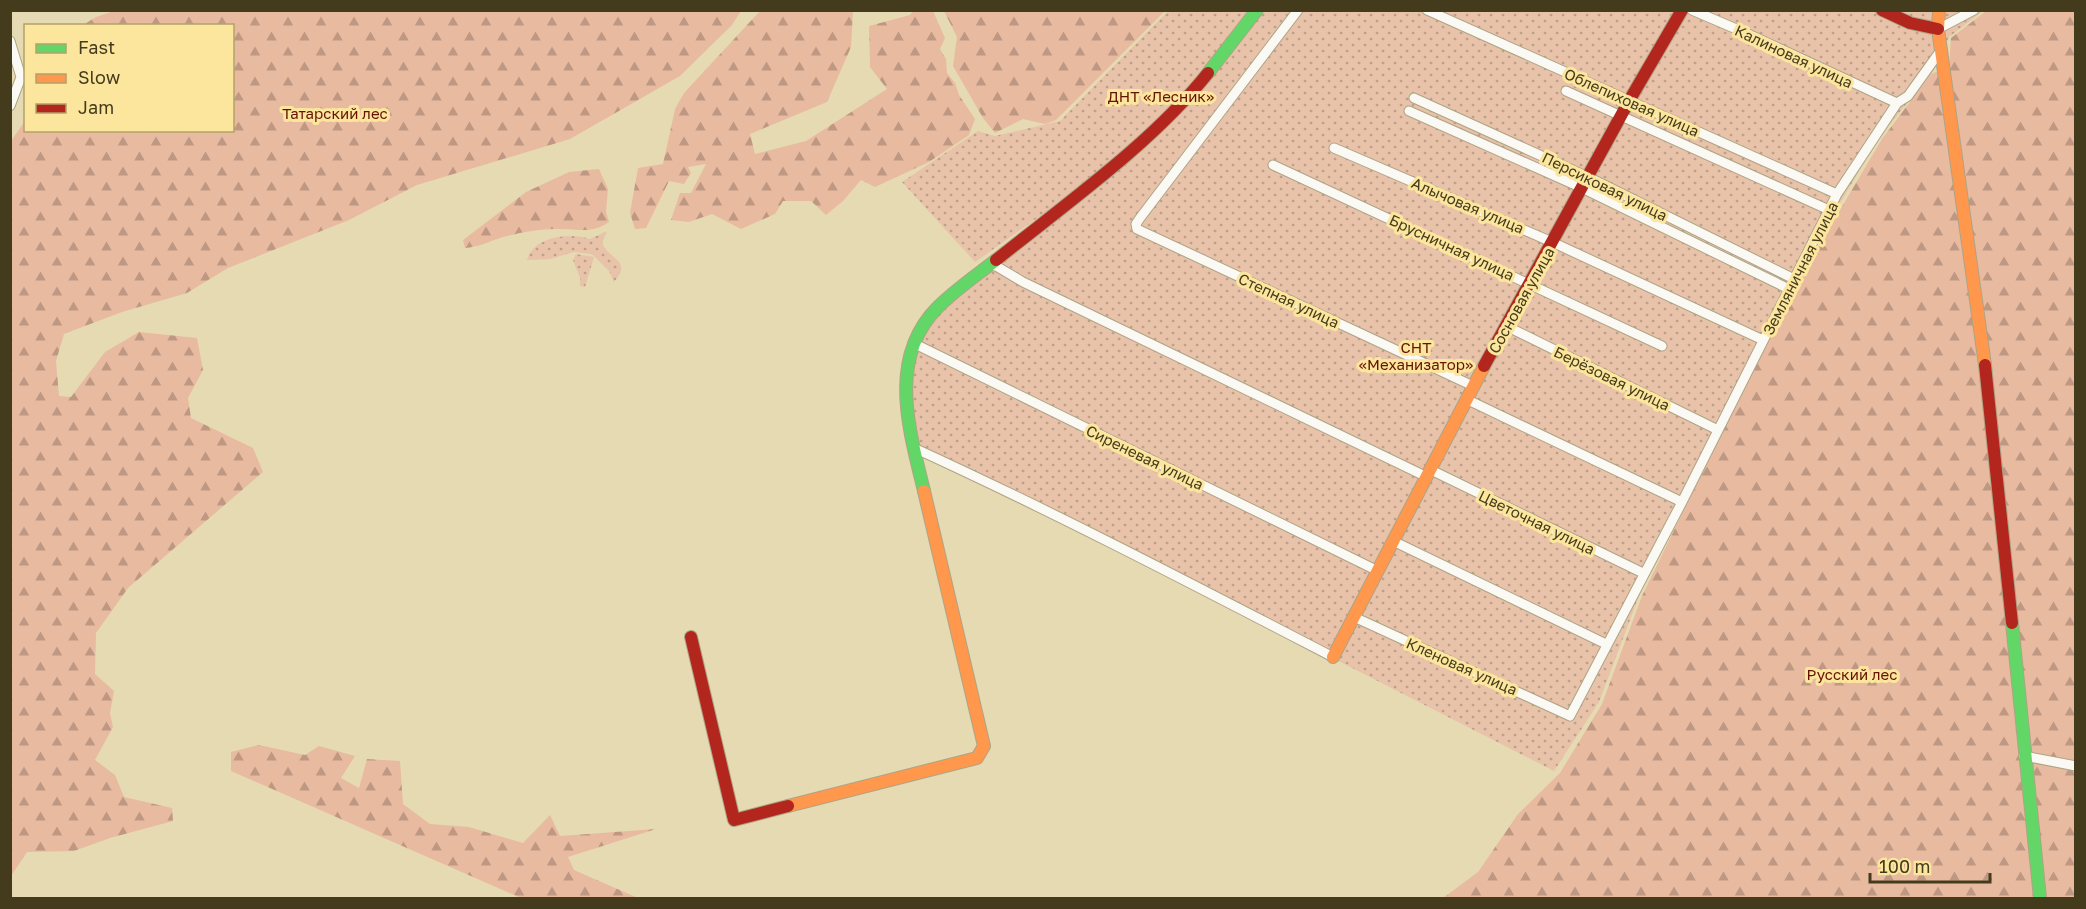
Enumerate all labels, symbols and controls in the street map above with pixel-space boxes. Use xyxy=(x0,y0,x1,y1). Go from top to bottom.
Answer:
street label: Калиновая улица xyxy=(1732,21,1856,91)
legend xyxy=(24,24,234,132)
text: Fast xyxy=(78,36,115,58)
street label: Облепиховая улица xyxy=(1562,64,1702,140)
text: Slow xyxy=(78,66,121,88)
park label: ДНТ «Лесник» xyxy=(1108,87,1214,105)
text: Jam xyxy=(78,96,114,118)
park label: Татарский лес xyxy=(282,104,388,122)
street label: Персиковая улица xyxy=(1539,148,1671,224)
street label: Алычовая улица xyxy=(1409,173,1527,237)
street label: Земляничная улица xyxy=(1759,198,1841,338)
street label: Брусничная улица xyxy=(1387,210,1517,284)
street label: Сосновая улица xyxy=(1484,244,1558,356)
street label: Степная улица xyxy=(1236,269,1342,331)
park label: СНТ «Механизатор» xyxy=(1359,338,1473,373)
street label: Берёзовая улица xyxy=(1551,342,1673,414)
street label: Сиреневая улица xyxy=(1083,421,1207,493)
street label: Цветочная улица xyxy=(1476,486,1598,558)
street label: Кленовая улица xyxy=(1404,633,1520,699)
park label: Русский лес xyxy=(1807,665,1897,683)
scale bar xyxy=(1870,846,1990,884)
text: 100 m xyxy=(1879,855,1930,877)

